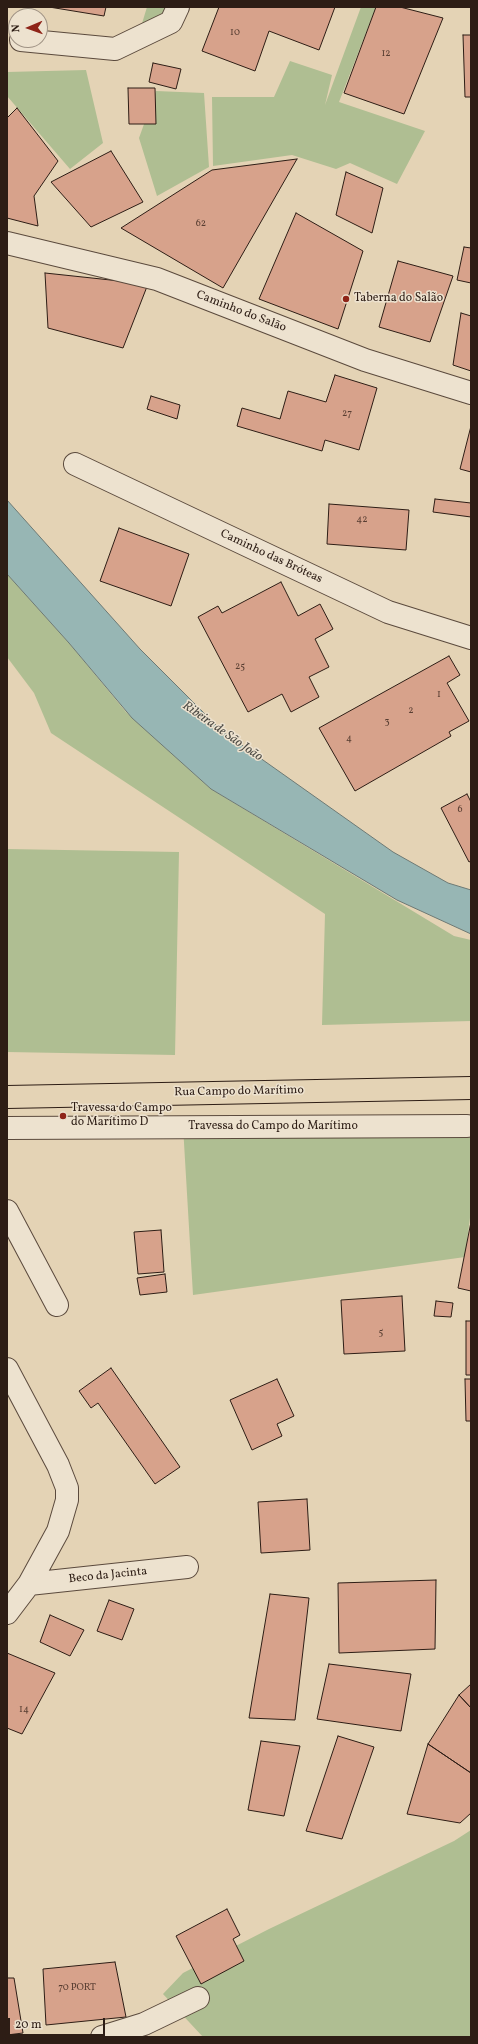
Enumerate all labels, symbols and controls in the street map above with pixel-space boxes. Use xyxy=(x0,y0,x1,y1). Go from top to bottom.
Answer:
north arrow xyxy=(8,8,48,48)
text: N xyxy=(9,24,24,33)
house number: 10 xyxy=(230,27,240,39)
house number: 12 xyxy=(381,48,391,60)
house number: 62 xyxy=(196,218,206,230)
street label: Caminho do Salão xyxy=(194,288,288,336)
place label: Taberna do Salão xyxy=(354,292,443,306)
marker: Taberna do Salão xyxy=(341,294,351,304)
house number: 27 xyxy=(342,408,352,420)
house number: 42 xyxy=(356,514,368,526)
street label: Caminho das Bróteas xyxy=(218,527,324,587)
house number: 25 xyxy=(235,661,245,673)
house number: 1 xyxy=(437,689,441,701)
water label: Ribeira de São João xyxy=(179,699,265,765)
house number: 2 xyxy=(408,705,414,717)
house number: 3 xyxy=(384,716,390,728)
house number: 4 xyxy=(346,733,352,745)
house number: 6 xyxy=(457,804,463,816)
street label: Rua Campo do Marítimo xyxy=(174,1084,304,1100)
place label: Travessa do Campo do Marítimo D xyxy=(71,1102,172,1130)
marker: Travessa do Campo do Marítimo D xyxy=(58,1111,68,1121)
street label: Travessa do Campo do Marítimo xyxy=(188,1120,358,1134)
house number: 5 xyxy=(379,1327,383,1339)
street label: Beco da Jacinta xyxy=(68,1565,148,1587)
house number: 14 xyxy=(19,1704,29,1716)
house number: 70 PORT xyxy=(58,1982,96,1994)
scale bar xyxy=(10,2010,107,2036)
text: 20 m xyxy=(15,2017,42,2033)

